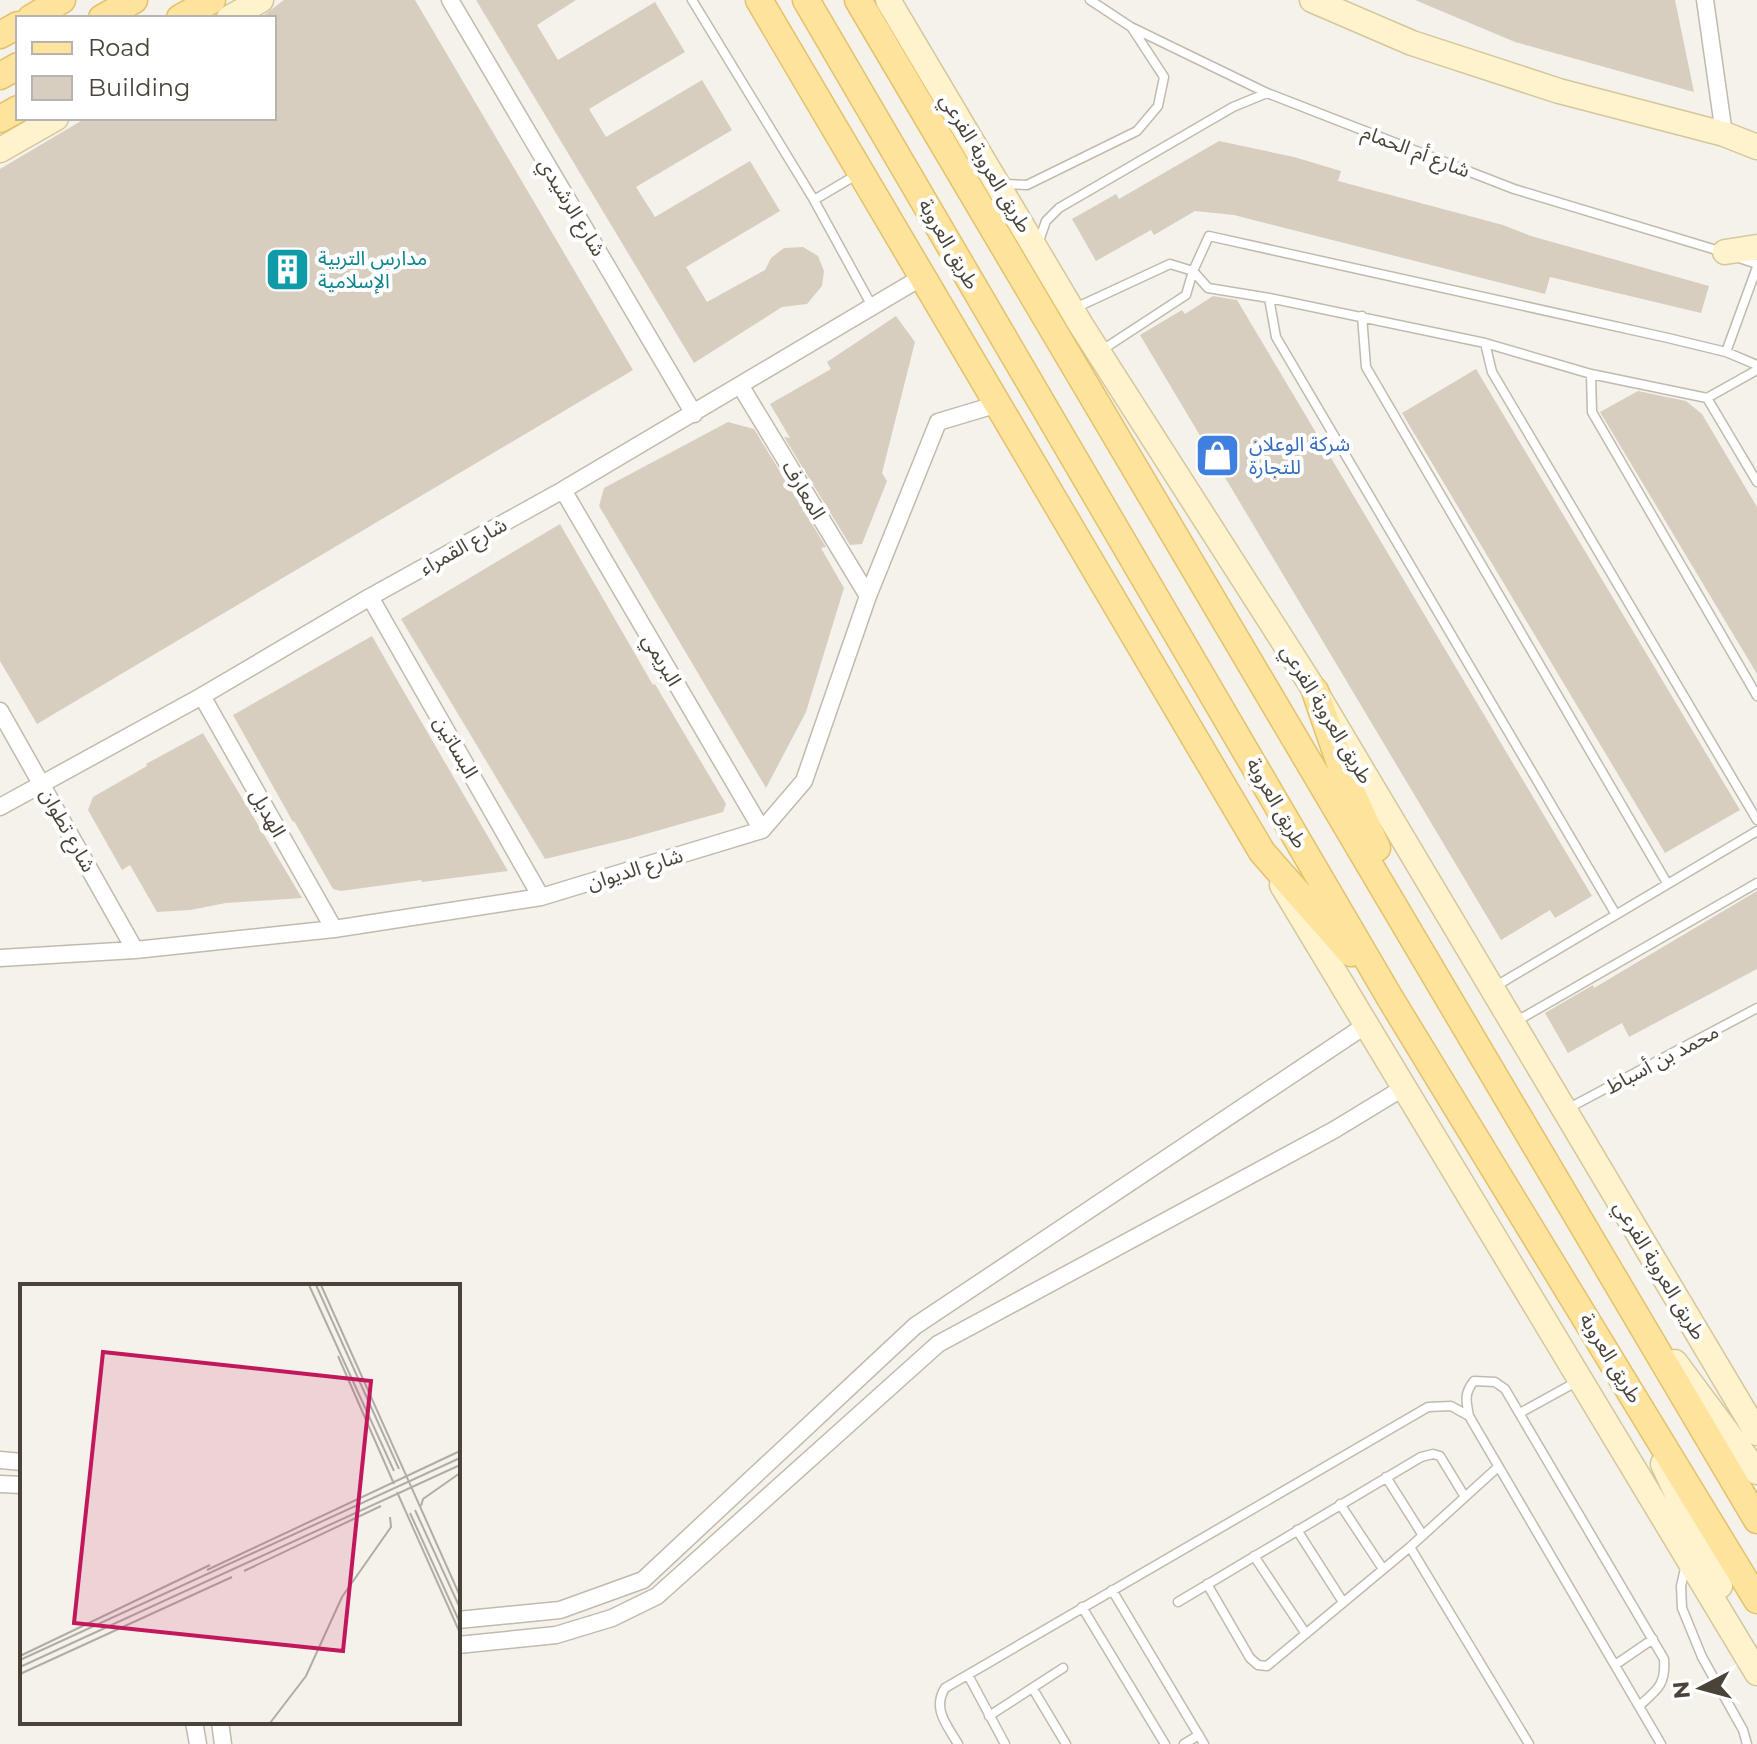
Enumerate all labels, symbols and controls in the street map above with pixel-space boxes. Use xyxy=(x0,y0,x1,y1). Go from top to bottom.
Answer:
legend xyxy=(16,16,276,120)
text: Road xyxy=(88,33,151,62)
text: Building xyxy=(88,73,191,102)
street label: طريق العروبة الفرعي xyxy=(932,89,1037,239)
street label: شارع أم الحمام xyxy=(1358,119,1473,185)
street label: شارع الرشيدي xyxy=(530,153,611,262)
street label: طريق العروبة xyxy=(913,194,985,294)
building icon: مدارس التربية الإسلامية xyxy=(263,246,311,294)
place label: مدارس التربية الإسلامية xyxy=(318,246,427,294)
shop icon: شركة الوعلان للتجارة xyxy=(1194,431,1242,479)
place label: شركة الوعلان للتجارة xyxy=(1249,432,1350,479)
street label: المعارف xyxy=(777,456,831,524)
street label: شارع القمراء xyxy=(415,512,512,582)
street label: البريمي xyxy=(634,630,686,692)
street label: طريق العروبة الفرعي xyxy=(1273,640,1378,790)
street label: البساتين xyxy=(429,712,483,782)
street label: طريق العروبة xyxy=(1241,753,1313,853)
street label: شارع تطوان xyxy=(33,784,101,878)
street label: الهديل xyxy=(245,785,291,841)
street label: شارع الديوان xyxy=(584,843,687,898)
street label: محمد بن أسباط xyxy=(1601,1019,1723,1099)
street label: طريق العروبة الفرعي xyxy=(1606,1196,1711,1346)
inset map xyxy=(20,1284,460,1724)
street label: طريق العروبة xyxy=(1574,1309,1647,1408)
north arrow xyxy=(1661,1648,1741,1728)
text: N xyxy=(1667,1680,1696,1700)

